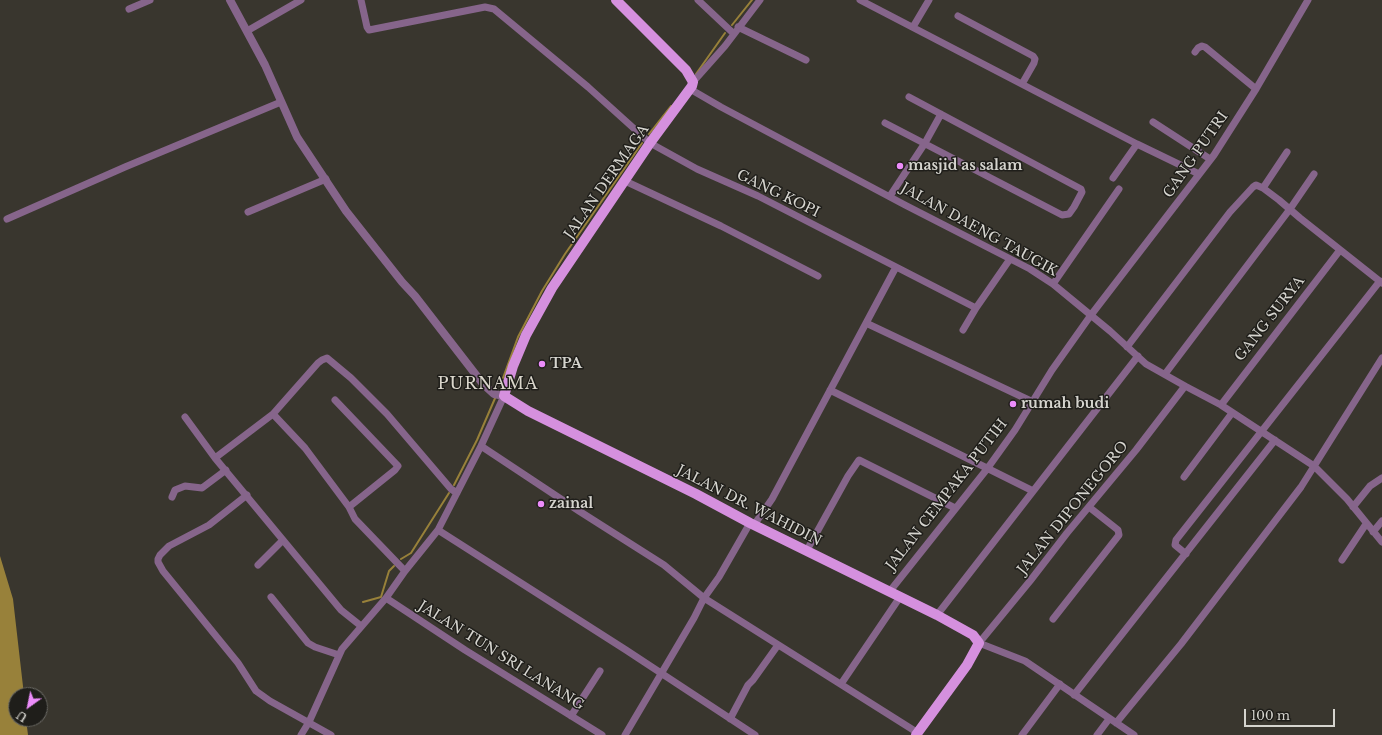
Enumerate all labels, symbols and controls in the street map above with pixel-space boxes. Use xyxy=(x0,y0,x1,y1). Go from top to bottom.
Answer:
street label: GANG PUTRI xyxy=(1160,109,1232,201)
street label: JALAN DERMAGA xyxy=(561,122,653,242)
place label: masjid as salam xyxy=(908,158,1023,174)
marker: masjid as salam xyxy=(895,161,905,171)
street label: GANG KOPI xyxy=(734,167,822,221)
street label: JALAN DAENG TAUGIK xyxy=(898,180,1060,280)
street label: GANG SURYA xyxy=(1232,273,1308,365)
place label: TPA xyxy=(550,356,582,372)
marker: TPA xyxy=(537,359,547,369)
district label: PURNAMA xyxy=(438,374,538,394)
place label: rumah budi xyxy=(1021,396,1109,412)
marker: rumah budi xyxy=(1008,399,1018,409)
street label: JALAN CEMPAKA PUTIH xyxy=(883,416,1011,574)
street label: JALAN DIPONEGORO xyxy=(1014,438,1132,578)
street label: JALAN DR. WAHIDIN xyxy=(674,462,824,550)
place label: zainal xyxy=(549,496,593,512)
marker: zainal xyxy=(536,499,546,509)
street label: JALAN TUN SRI LANANG xyxy=(415,598,587,714)
north arrow xyxy=(8,687,48,727)
scale bar xyxy=(1246,701,1337,727)
text: U xyxy=(14,708,30,725)
text: 100 m xyxy=(1251,708,1290,723)

